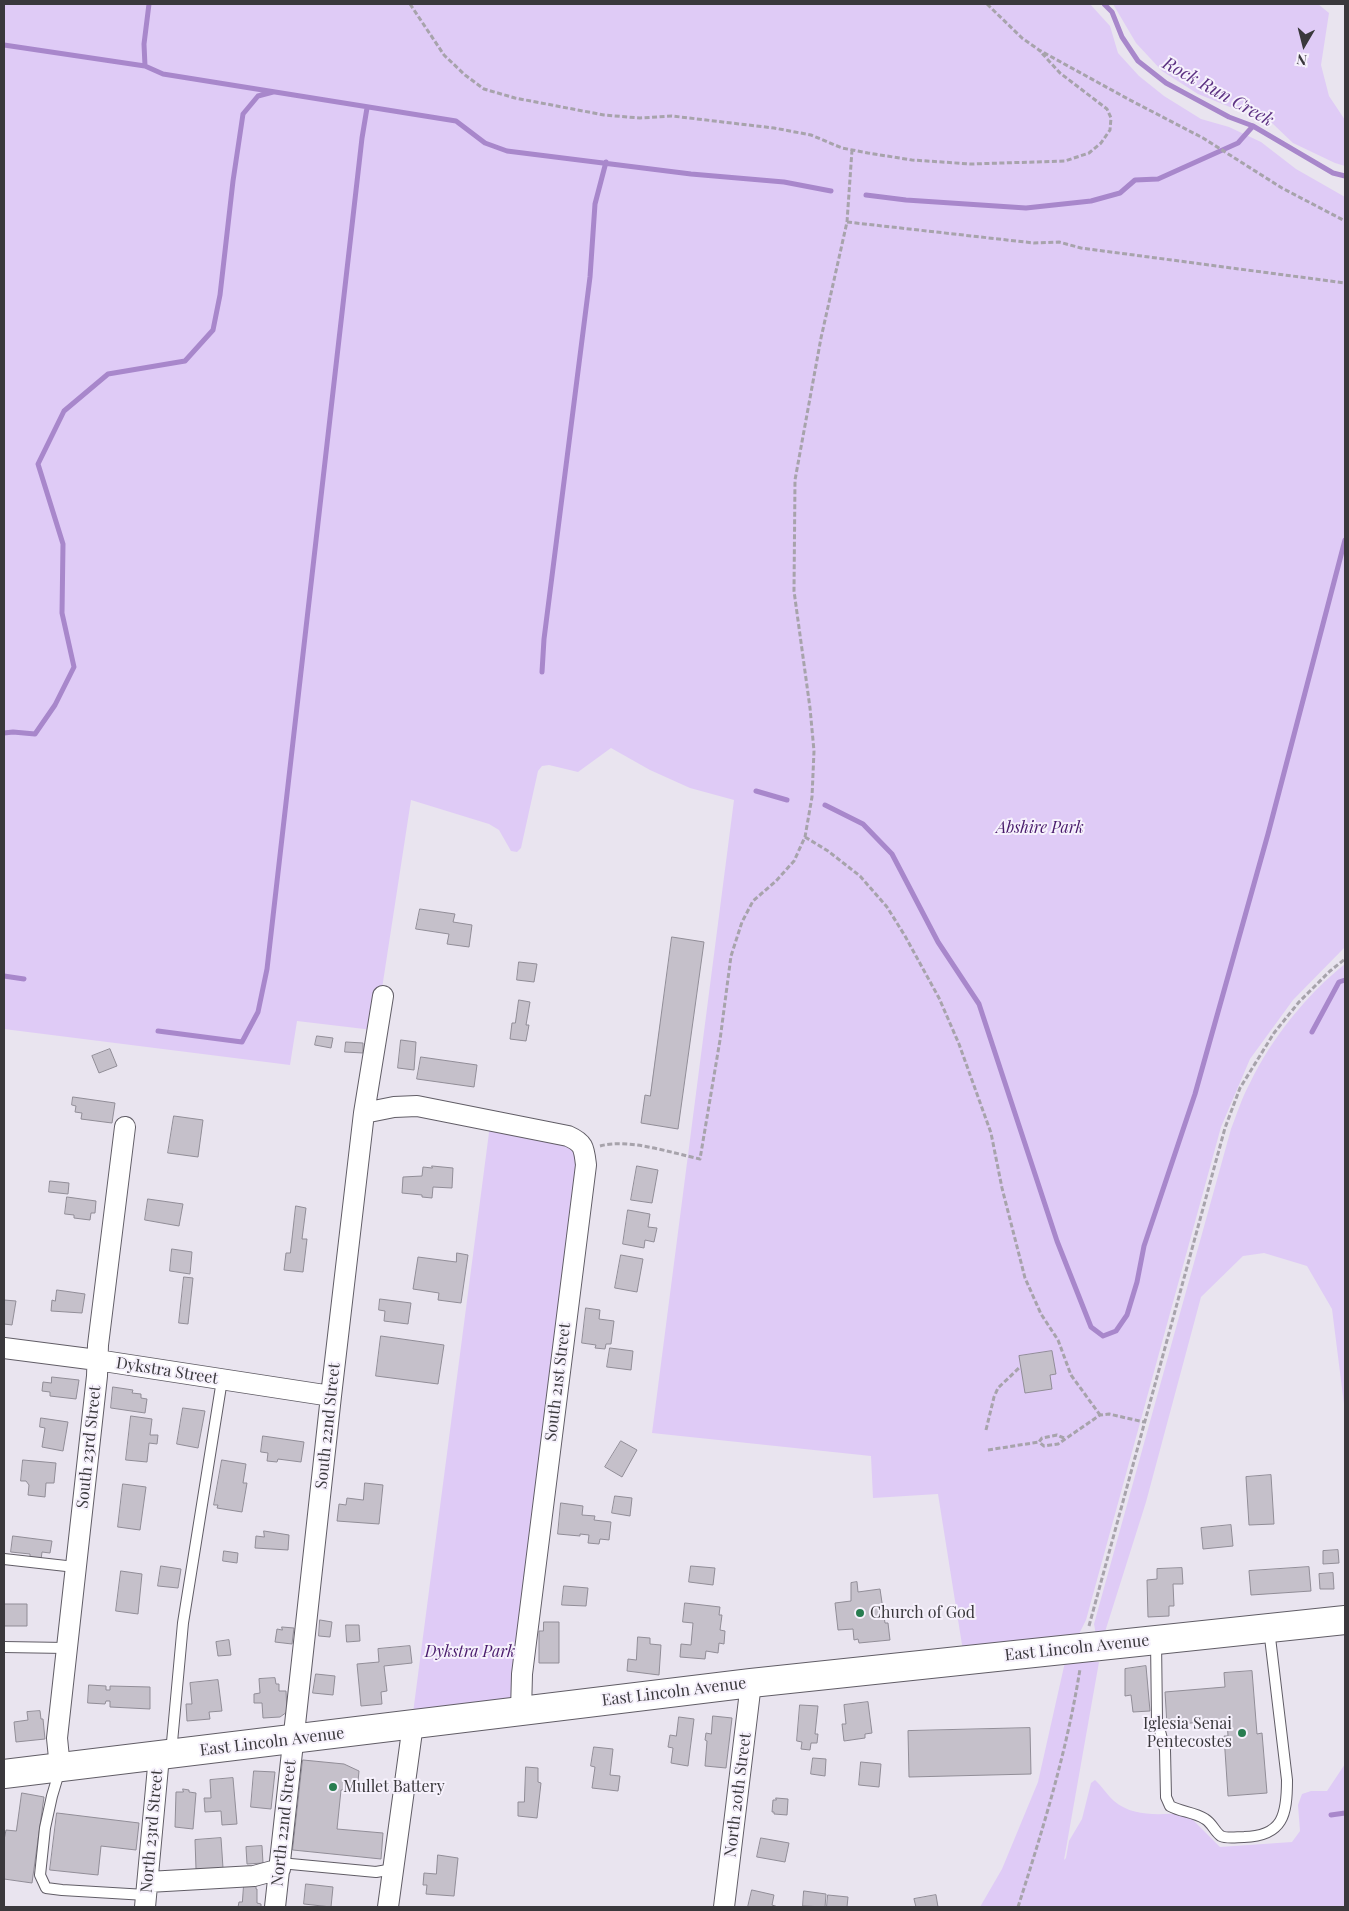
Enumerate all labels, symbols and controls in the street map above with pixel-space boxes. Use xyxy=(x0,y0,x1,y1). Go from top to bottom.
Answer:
north arrow xyxy=(1279,20,1329,70)
text: N xyxy=(1296,50,1308,70)
water label: Rock Run Creek xyxy=(1159,53,1277,131)
park label: Abshire Park xyxy=(996,818,1084,838)
street label: South 21st Street xyxy=(541,1322,575,1442)
street label: Dykstra Street xyxy=(115,1353,219,1389)
street label: South 22nd Street xyxy=(312,1362,344,1490)
street label: South 23rd Street xyxy=(73,1384,105,1510)
place label: Church of God xyxy=(870,1603,975,1623)
marker: Church of God xyxy=(854,1607,866,1619)
street label: East Lincoln Avenue xyxy=(1004,1631,1150,1665)
park label: Dykstra Park xyxy=(425,1642,515,1662)
street label: East Lincoln Avenue xyxy=(601,1674,747,1710)
place label: Iglesia Senai Pentecostes xyxy=(1143,1714,1232,1752)
street label: East Lincoln Avenue xyxy=(199,1724,345,1760)
marker: Iglesia Senai Pentecostes xyxy=(1236,1727,1248,1739)
street label: North 20th Street xyxy=(721,1732,755,1858)
street label: North 22nd Street xyxy=(268,1759,300,1887)
street label: North 23rd Street xyxy=(137,1768,167,1894)
place label: Mullet Battery xyxy=(343,1777,445,1797)
marker: Mullet Battery xyxy=(327,1781,339,1793)

